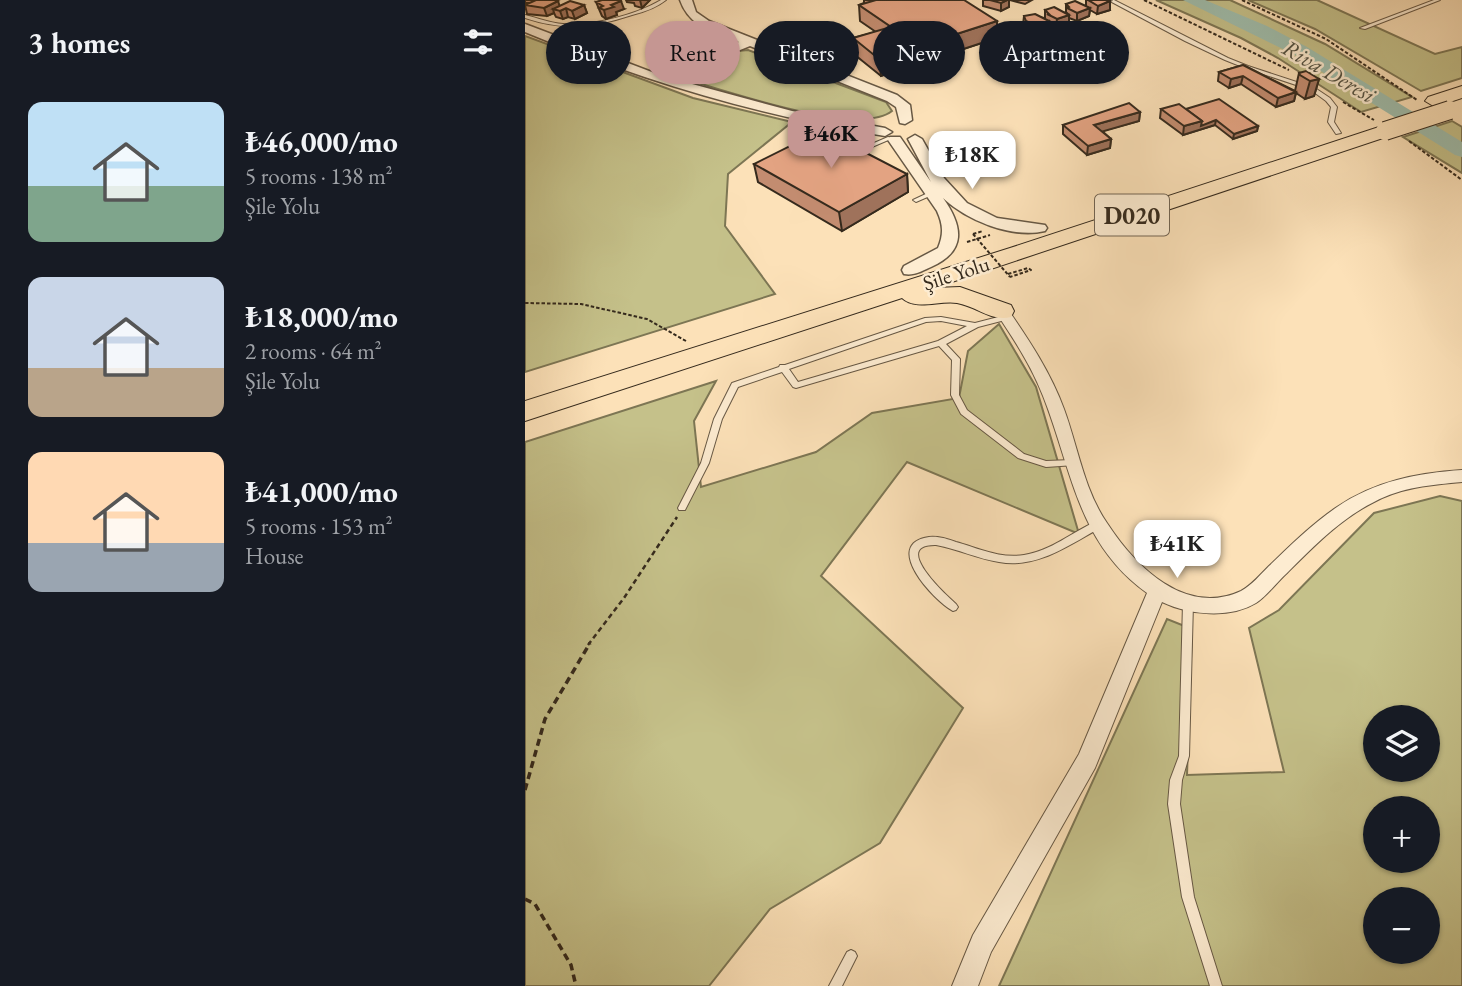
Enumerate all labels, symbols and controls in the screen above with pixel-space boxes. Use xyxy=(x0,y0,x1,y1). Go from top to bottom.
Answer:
chip: Buy xyxy=(546,21,631,84)
chip: Rent xyxy=(645,21,740,84)
chip: Filters xyxy=(754,21,859,84)
chip: New xyxy=(873,21,965,84)
chip: Apartment xyxy=(979,21,1129,84)
text: 3 homes xyxy=(28,23,130,62)
icon: filters xyxy=(459,23,497,61)
water label: Riva Deresi xyxy=(1277,32,1382,110)
pin: ₺46K xyxy=(790,110,872,170)
text: ₺46K xyxy=(804,118,858,148)
text: ₺46,000/mo xyxy=(245,122,398,161)
icon: home xyxy=(84,130,168,214)
pin: ₺18K xyxy=(931,132,1013,191)
text: ₺18K xyxy=(945,139,999,169)
text: 5 rooms · 138 m² xyxy=(245,161,393,191)
text: Şile Yolu xyxy=(245,191,320,221)
road number: D020 xyxy=(1095,195,1169,236)
street label: Şile Yolu xyxy=(919,250,993,296)
text: ₺18,000/mo xyxy=(245,297,398,336)
icon: home xyxy=(84,305,168,389)
text: 2 rooms · 64 m² xyxy=(245,336,382,366)
text: Şile Yolu xyxy=(245,366,320,396)
text: ₺41,000/mo xyxy=(245,472,398,511)
icon: home xyxy=(84,480,168,564)
text: 5 rooms · 153 m² xyxy=(245,511,393,541)
pin: ₺41K xyxy=(1136,520,1218,580)
text: ₺41K xyxy=(1150,528,1204,558)
text: House xyxy=(245,541,304,571)
map controls xyxy=(1363,705,1440,964)
button: layers xyxy=(1363,705,1440,782)
button: + xyxy=(1363,796,1440,873)
button: − xyxy=(1363,887,1440,964)

